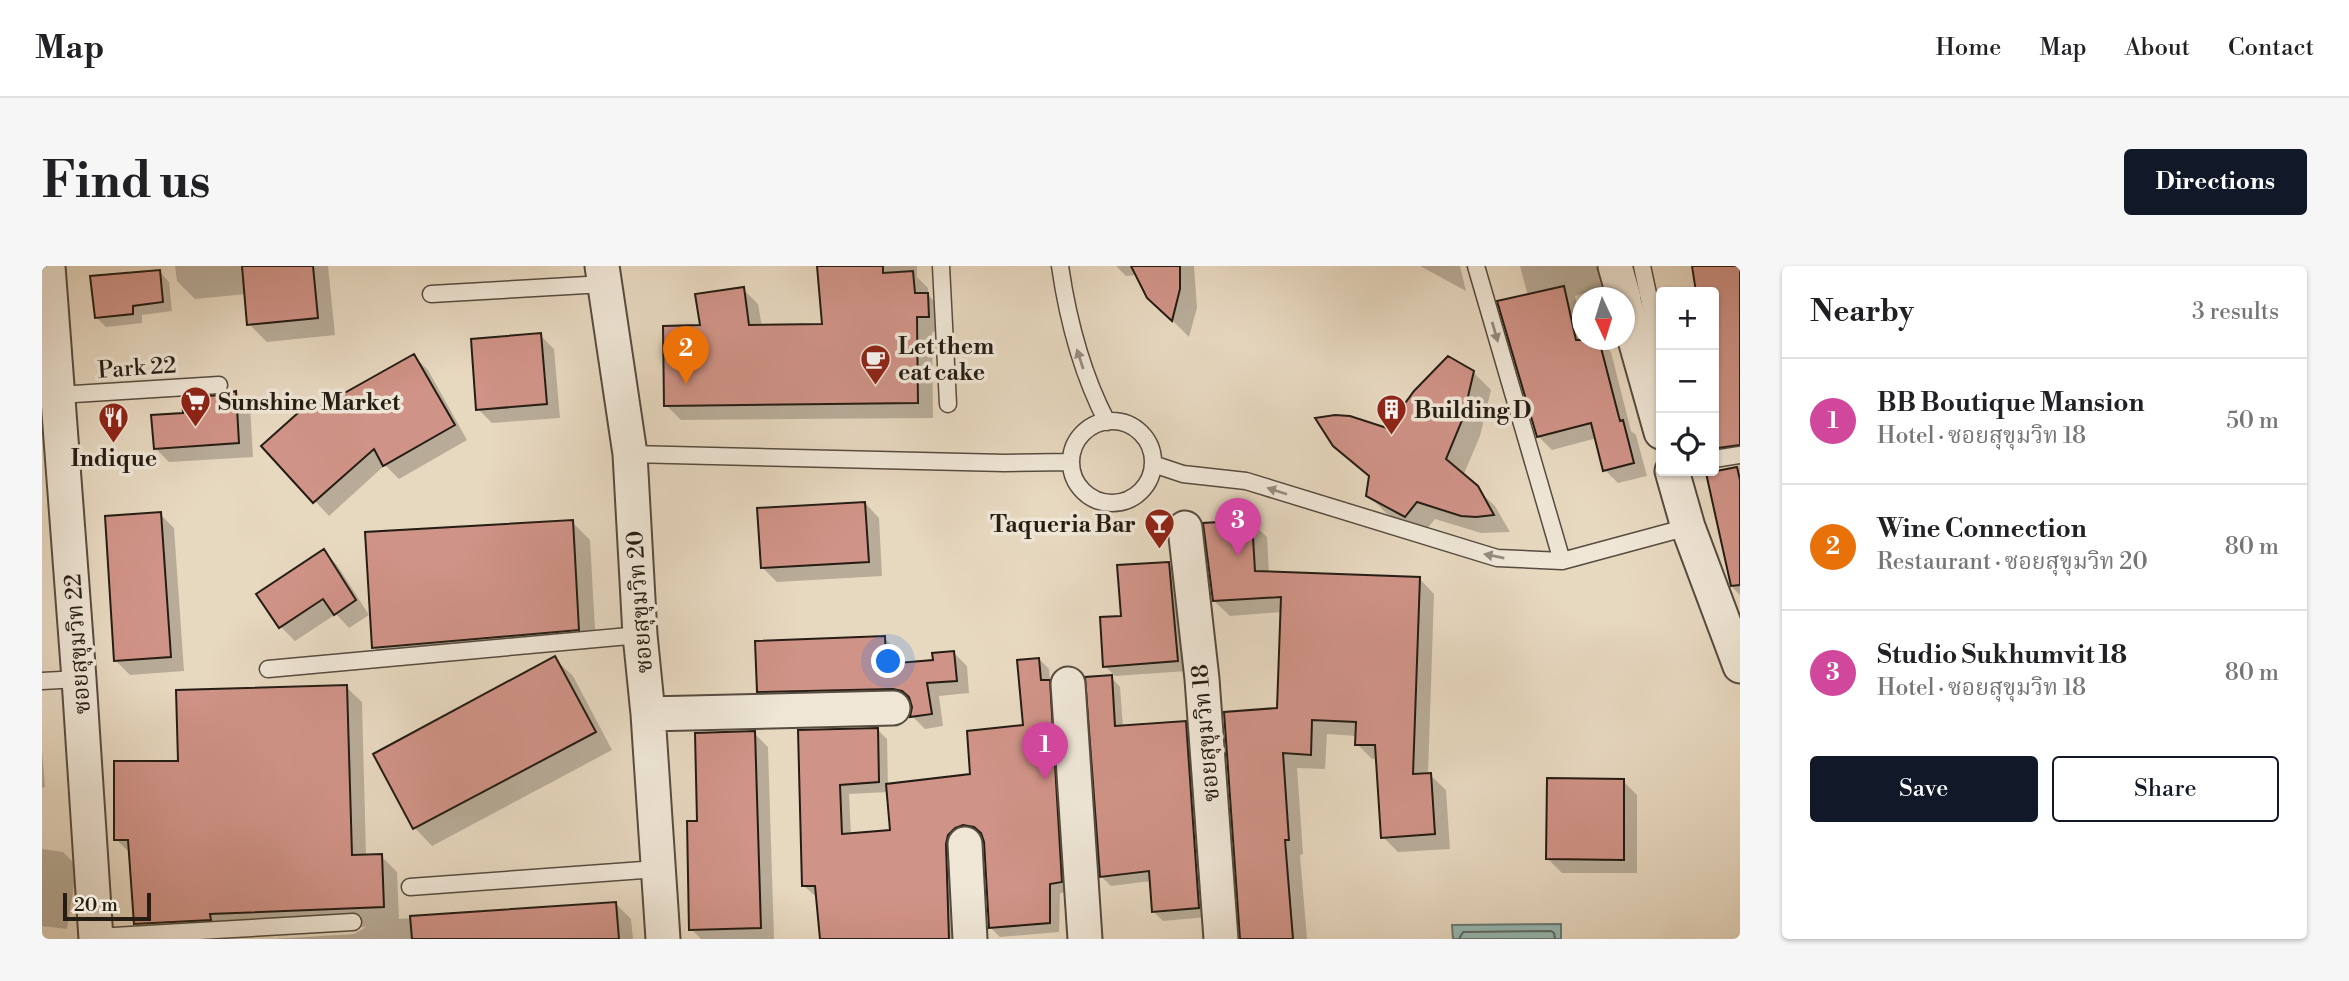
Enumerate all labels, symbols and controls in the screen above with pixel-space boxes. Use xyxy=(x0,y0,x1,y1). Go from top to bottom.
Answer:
text: Map xyxy=(35,28,104,69)
text: Home xyxy=(1936,33,2001,63)
text: Map xyxy=(2039,33,2087,63)
text: About xyxy=(2125,33,2190,63)
text: Contact xyxy=(2228,33,2314,63)
button: Directions xyxy=(2124,149,2307,215)
text: Find us xyxy=(42,152,211,213)
north arrow xyxy=(1572,287,1635,350)
map controls xyxy=(1656,287,1719,476)
button: + xyxy=(1656,287,1719,350)
text: Nearby xyxy=(1810,293,1914,331)
text: 3 results xyxy=(2192,298,2279,326)
one-way arrow xyxy=(1491,321,1501,342)
pin: 2 xyxy=(663,326,709,384)
place label: Let them eat cake xyxy=(898,333,994,387)
cafe icon: Let them eat cake xyxy=(858,342,892,386)
one-way arrow xyxy=(1075,348,1085,369)
button: − xyxy=(1656,350,1719,413)
street label: Park 22 xyxy=(97,351,177,385)
supermarket icon: Sunshine Market xyxy=(178,385,212,429)
text: BB Boutique Mansion xyxy=(1877,387,2145,419)
place label: Sunshine Market xyxy=(218,389,401,417)
building icon: Building D xyxy=(1374,393,1408,437)
place label: Building D xyxy=(1414,397,1531,425)
restaurant icon: Indique xyxy=(97,400,131,444)
text: 1 xyxy=(1827,407,1839,435)
text: 50 m xyxy=(2226,407,2279,435)
button: locate xyxy=(1656,413,1719,476)
text: Hotel · ซอยสุขุมวิท 18 xyxy=(1877,422,2086,450)
place label: Indique xyxy=(71,445,157,473)
one-way arrow xyxy=(1266,486,1287,496)
pin: 3 xyxy=(1215,498,1261,556)
bar icon: Taqueria Bar xyxy=(1142,507,1176,551)
place label: Taqueria Bar xyxy=(990,511,1136,539)
text: Wine Connection xyxy=(1877,513,2087,545)
street label: ซอยสุขุมวิท 20 xyxy=(621,530,659,674)
text: 2 xyxy=(1826,533,1840,561)
text: 80 m xyxy=(2225,533,2279,561)
text: Restaurant · ซอยสุขุมวิท 20 xyxy=(1877,548,2148,576)
one-way arrow xyxy=(1483,551,1505,562)
street label: ซอยสุขุมวิท 22 xyxy=(59,573,97,715)
text: Studio Sukhumvit 18 xyxy=(1877,639,2127,671)
your location xyxy=(871,644,905,678)
text: 3 xyxy=(1826,659,1840,687)
text: 80 m xyxy=(2225,659,2279,687)
street label: ซอยสุขุมวิท 18 xyxy=(1186,663,1226,803)
text: Hotel · ซอยสุขุมวิท 18 xyxy=(1877,674,2086,702)
pin: 1 xyxy=(1022,722,1068,780)
button: Save xyxy=(1810,756,2038,822)
button: Share xyxy=(2052,756,2279,822)
scale bar xyxy=(63,890,150,922)
text: 20 m xyxy=(74,893,118,917)

